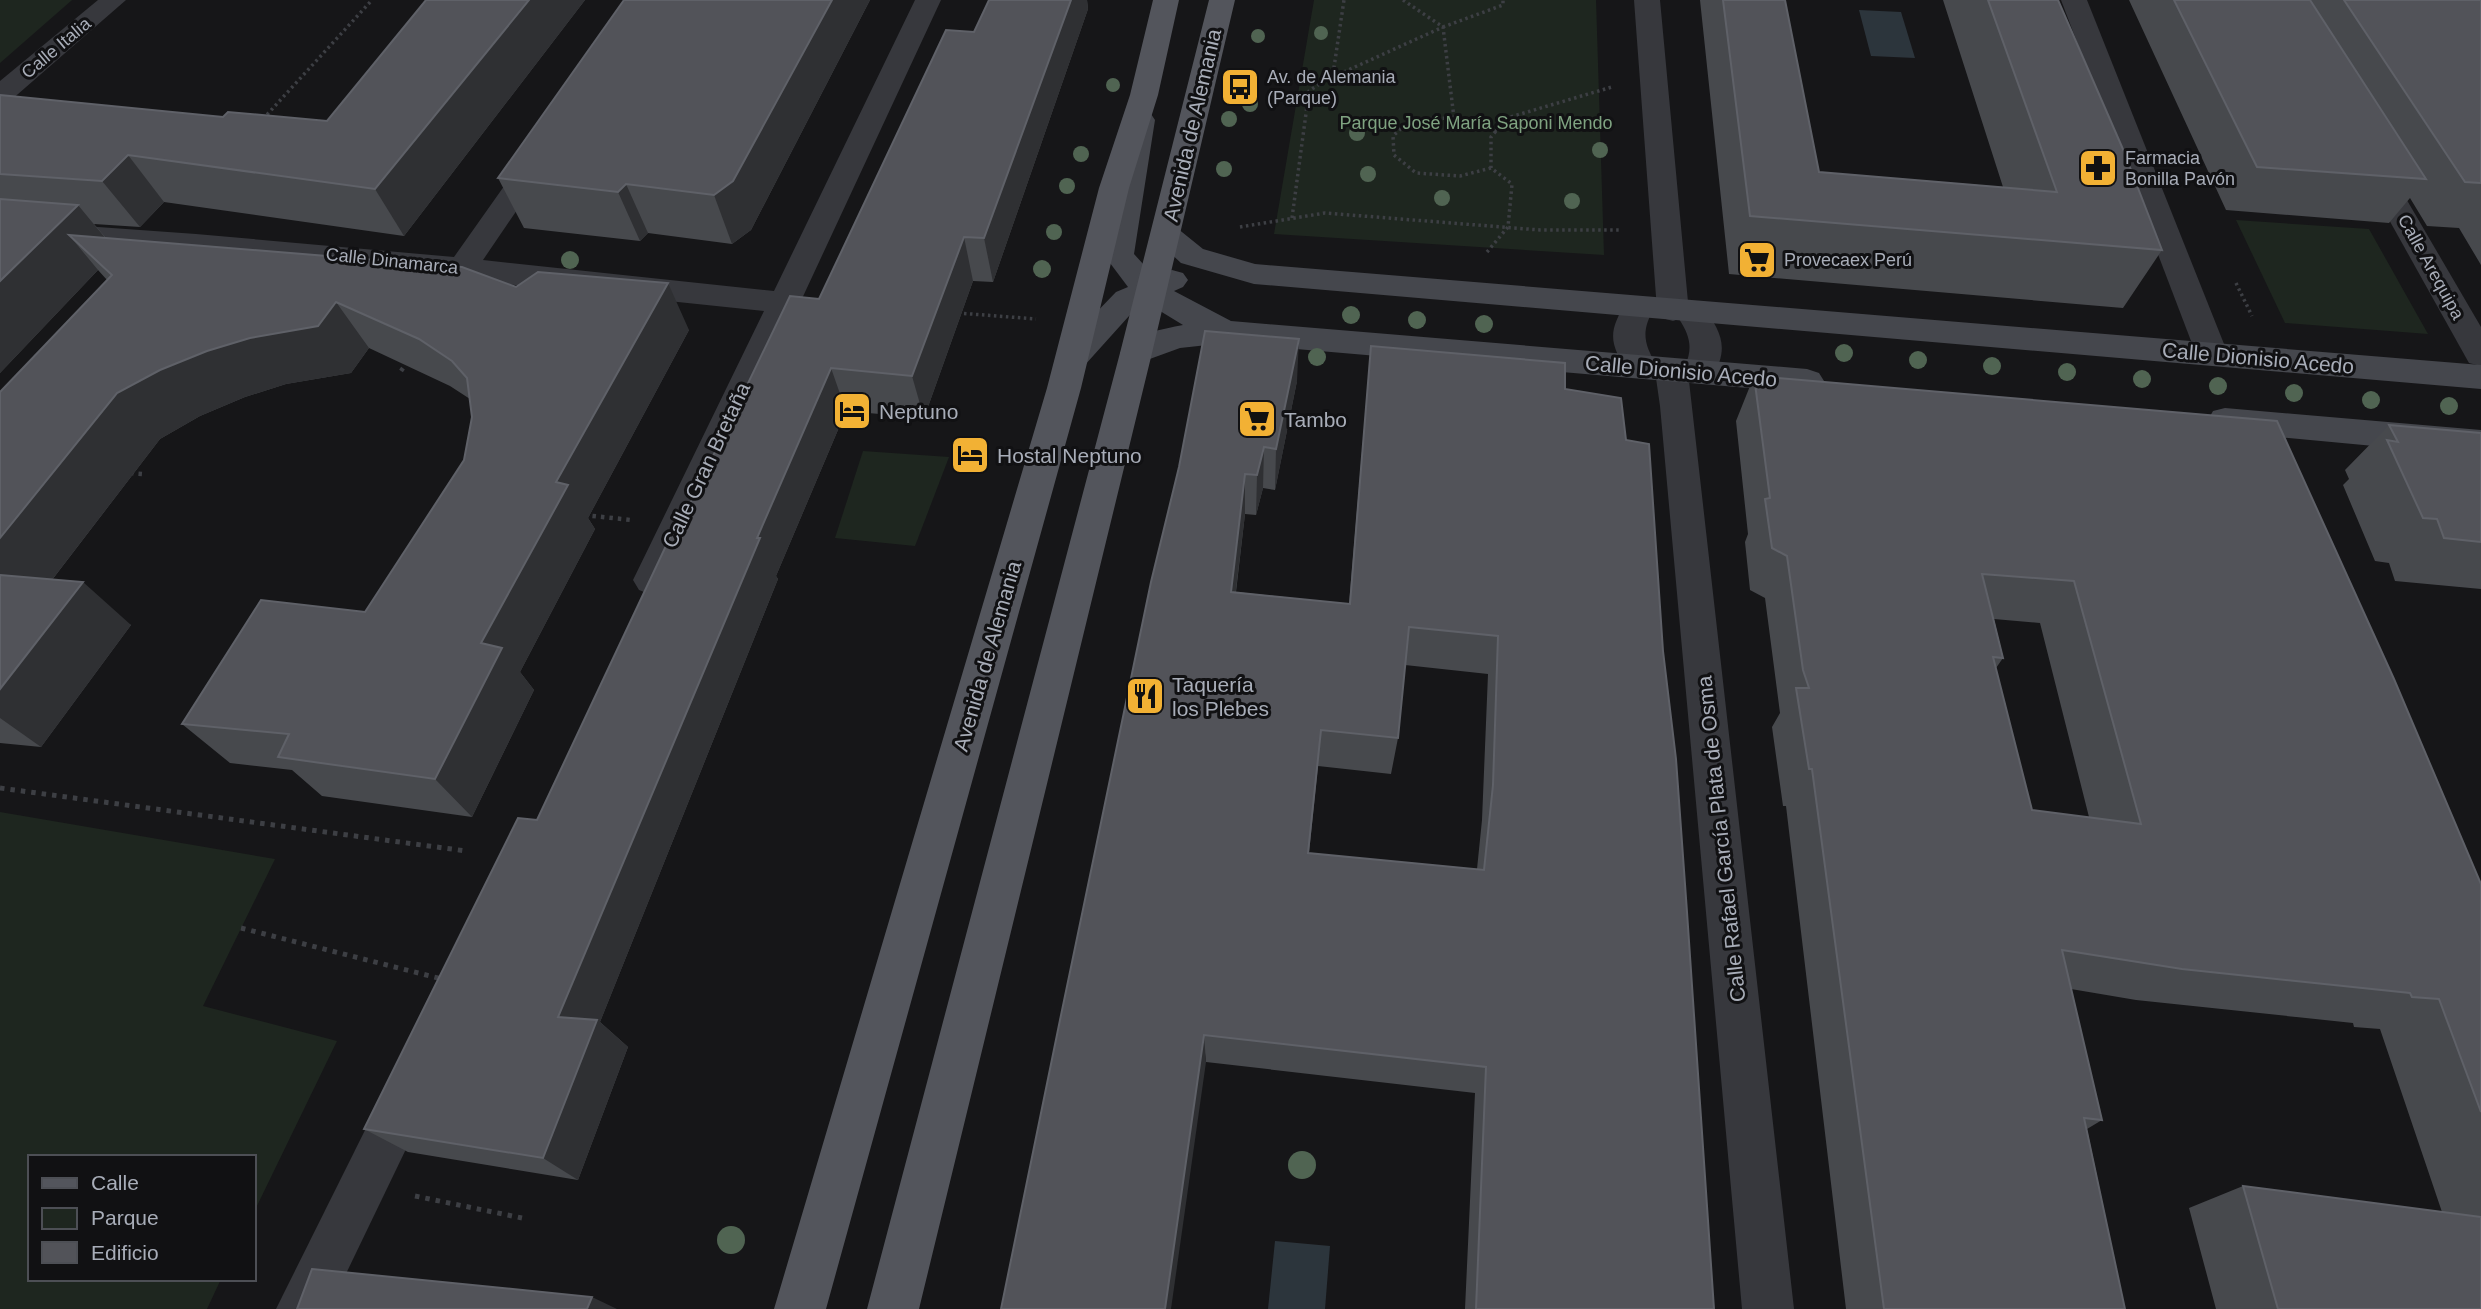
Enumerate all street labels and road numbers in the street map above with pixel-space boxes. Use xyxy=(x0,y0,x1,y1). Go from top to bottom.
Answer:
street label: Calle Italia xyxy=(17,13,95,83)
street label: Avenida de Alemania xyxy=(1159,26,1225,224)
street label: Calle Arequipa xyxy=(2394,211,2469,324)
street label: Calle Dinamarca xyxy=(325,244,460,278)
street label: Calle Dionisio Acedo xyxy=(2161,338,2355,378)
street label: Calle Dionisio Acedo xyxy=(1584,351,1778,391)
street label: Calle Gran Bretaña xyxy=(658,378,755,551)
street label: Avenida de Alemania xyxy=(949,558,1025,754)
street label: Calle Rafael García Plata de Osma xyxy=(1692,674,1750,1003)

